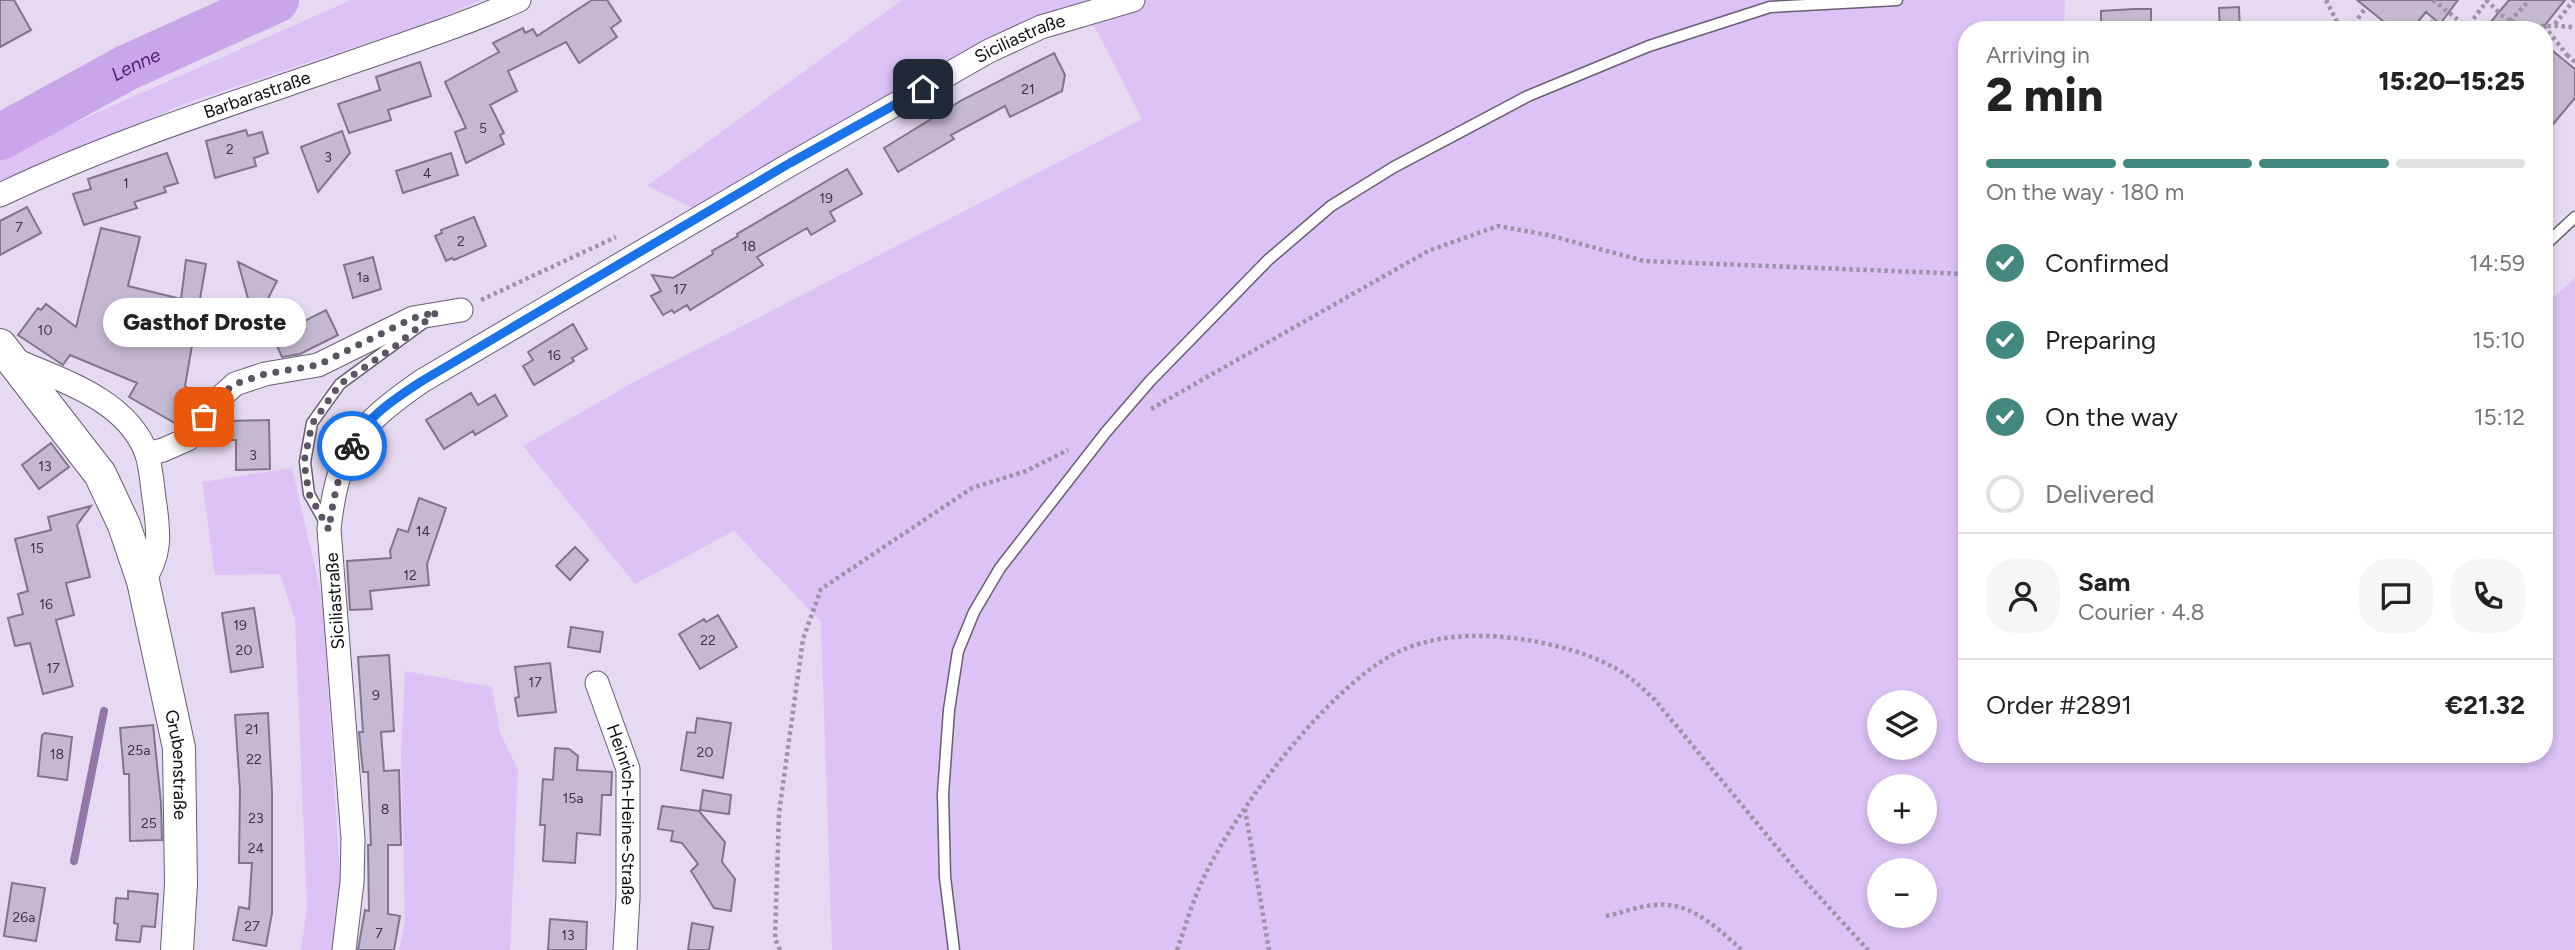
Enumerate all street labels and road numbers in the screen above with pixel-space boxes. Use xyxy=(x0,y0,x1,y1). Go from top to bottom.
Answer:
street label: Siciliastraße xyxy=(971,9,1068,68)
street label: Barbarastraße xyxy=(201,66,314,123)
street label: Siciliastraße xyxy=(321,552,349,650)
street label: Grubenstraße xyxy=(160,708,191,820)
street label: Heinrich-Heine-Straße xyxy=(602,721,639,906)

